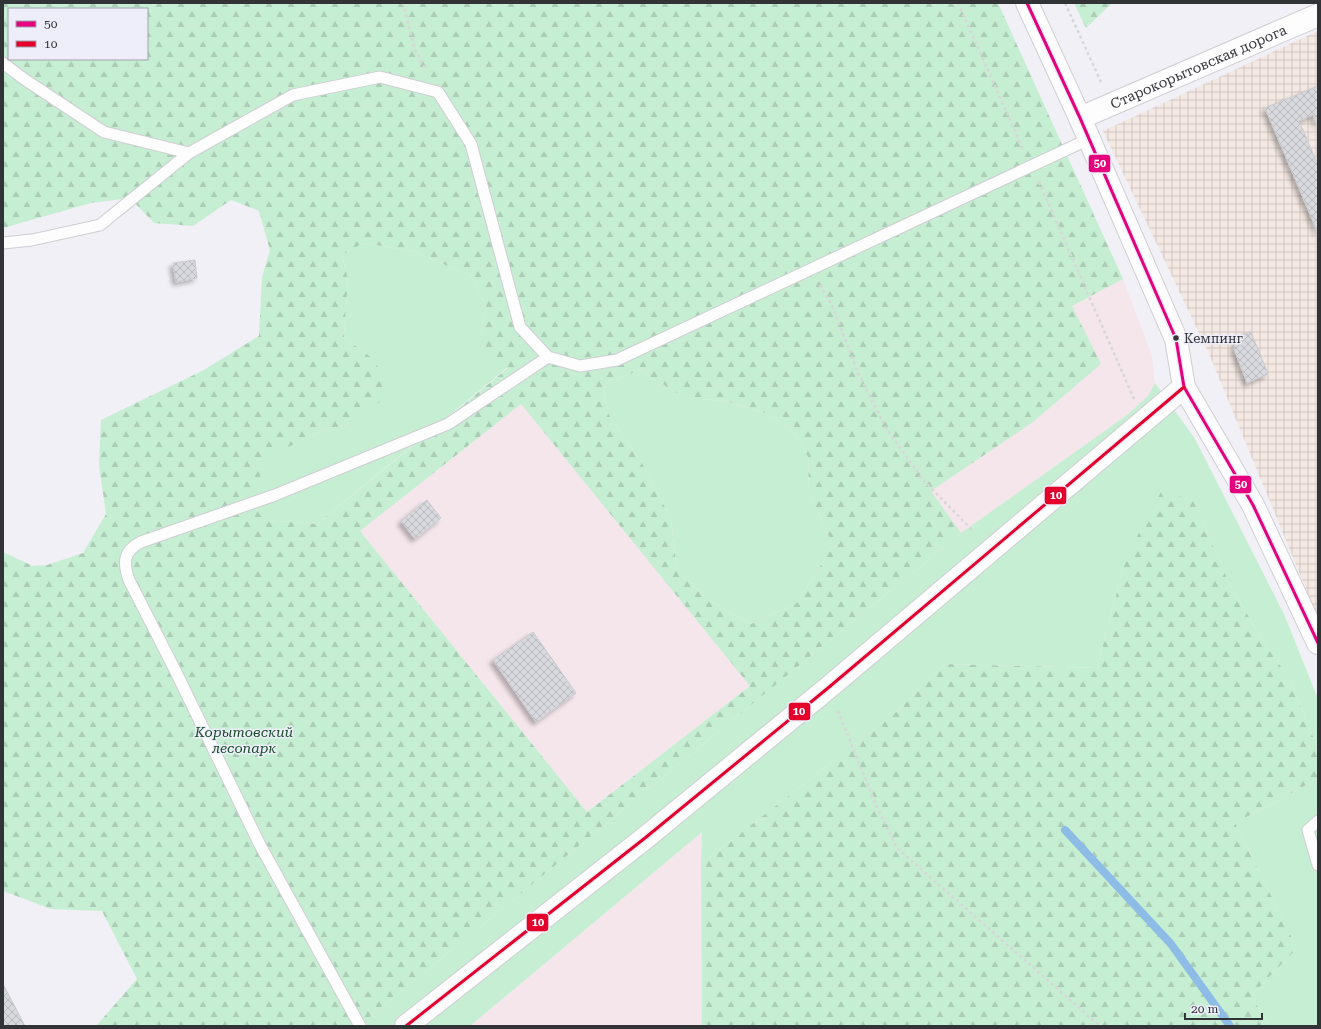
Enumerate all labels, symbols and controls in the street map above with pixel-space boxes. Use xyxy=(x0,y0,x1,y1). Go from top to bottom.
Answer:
legend xyxy=(8,8,148,60)
text: 50 xyxy=(44,17,58,31)
street label: Старокорытовская дорога xyxy=(1108,21,1289,112)
text: 10 xyxy=(44,37,58,51)
line badge: 50 xyxy=(1088,154,1111,173)
text: 50 xyxy=(1094,157,1106,170)
place label: Кемпинг xyxy=(1184,331,1243,346)
marker: Кемпинг xyxy=(1171,333,1181,343)
line badge: 50 xyxy=(1229,475,1252,494)
text: 50 xyxy=(1235,478,1247,491)
line badge: 10 xyxy=(1044,486,1067,505)
text: 10 xyxy=(1050,489,1062,502)
line badge: 10 xyxy=(788,702,811,721)
text: 10 xyxy=(793,705,805,718)
park label: Корытовский лесопарк xyxy=(194,724,294,756)
line badge: 10 xyxy=(526,913,549,932)
text: 10 xyxy=(532,916,544,929)
scale bar xyxy=(1185,995,1262,1021)
text: 20 m xyxy=(1191,1002,1218,1016)

